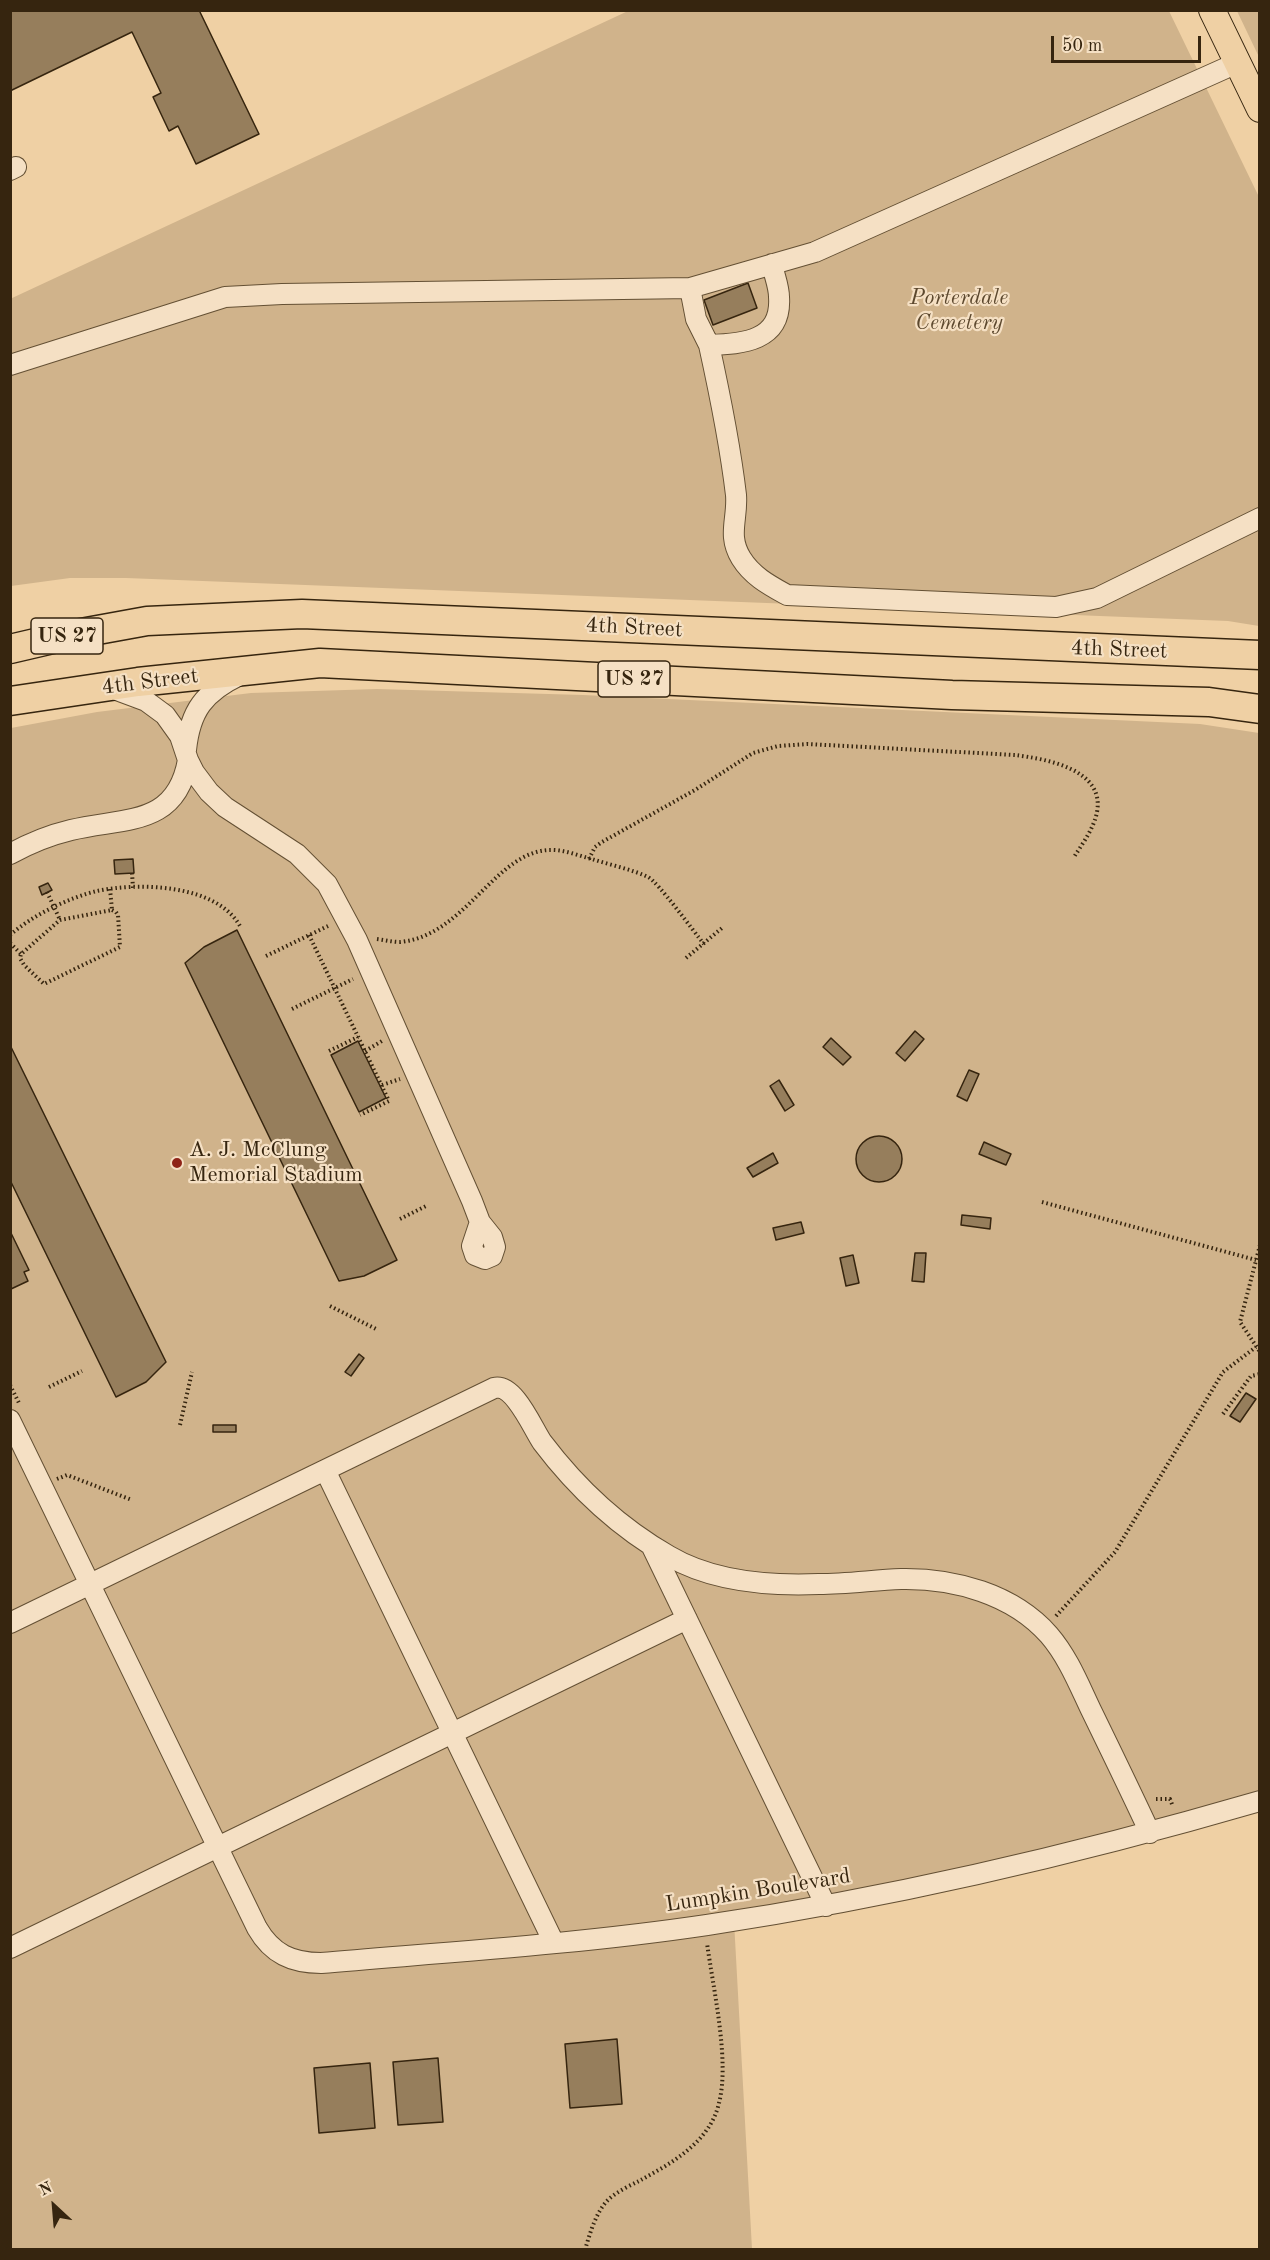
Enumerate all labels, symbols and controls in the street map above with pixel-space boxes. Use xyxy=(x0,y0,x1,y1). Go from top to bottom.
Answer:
scale bar xyxy=(1054,24,1204,62)
text: 50 m xyxy=(1062,37,1102,55)
park label: Porterdale Cemetery xyxy=(910,285,1008,336)
street label: 4th Street xyxy=(585,612,683,644)
road number: US 27 xyxy=(31,618,103,654)
street label: 4th Street xyxy=(1070,635,1168,665)
road number: US 27 xyxy=(598,661,670,697)
street label: 4th Street xyxy=(100,663,200,701)
place label: A. J. McClung Memorial Stadium xyxy=(189,1137,363,1188)
marker: A. J. McClung Memorial Stadium xyxy=(170,1156,184,1170)
street label: Lumpkin Boulevard xyxy=(664,1863,852,1919)
north arrow xyxy=(24,2176,84,2236)
text: N xyxy=(37,2180,55,2200)

